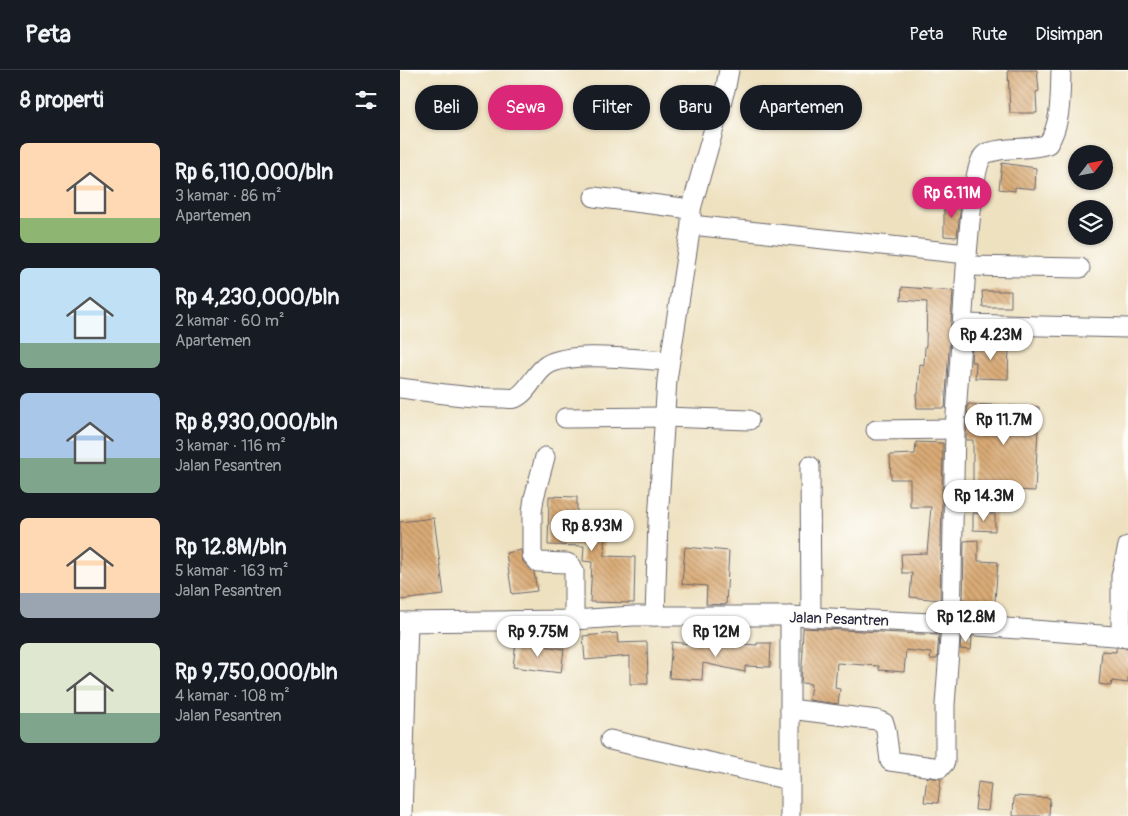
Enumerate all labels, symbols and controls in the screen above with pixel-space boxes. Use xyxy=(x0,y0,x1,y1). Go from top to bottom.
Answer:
text: Peta xyxy=(25,20,71,49)
text: Peta xyxy=(909,23,944,46)
text: Rute xyxy=(972,23,1007,46)
text: Disimpan xyxy=(1035,23,1103,46)
chip: Beli xyxy=(415,85,478,130)
chip: Sewa xyxy=(488,85,563,130)
chip: Filter xyxy=(573,85,650,130)
chip: Baru xyxy=(660,85,730,130)
chip: Apartemen xyxy=(740,85,862,130)
icon: filters xyxy=(352,86,380,114)
text: 8 properti xyxy=(20,87,104,114)
north arrow xyxy=(1068,145,1112,190)
map controls xyxy=(1068,145,1113,245)
text: Rp 6,110,000/bln xyxy=(175,159,333,186)
icon: home xyxy=(60,163,120,223)
pin: Rp 6.11M xyxy=(900,176,1004,219)
text: Rp 6.11M xyxy=(923,183,981,203)
text: 3 kamar · 86 m² xyxy=(175,186,282,206)
button: layers xyxy=(1068,200,1113,245)
text: Apartemen xyxy=(175,206,251,226)
text: Rp 4,230,000/bln xyxy=(175,284,339,311)
icon: home xyxy=(60,288,120,348)
text: 2 kamar · 60 m² xyxy=(175,311,284,331)
pin: Rp 4.23M xyxy=(939,318,1043,361)
text: Rp 4.23M xyxy=(960,325,1022,345)
text: Apartemen xyxy=(175,331,251,351)
pin: Rp 11.7M xyxy=(952,404,1056,446)
text: Rp 8,930,000/bln xyxy=(175,409,338,436)
text: Rp 11.7M xyxy=(976,410,1032,430)
icon: home xyxy=(60,413,120,473)
text: 3 kamar · 116 m² xyxy=(175,436,286,456)
text: Jalan Pesantren xyxy=(175,456,282,476)
pin: Rp 14.3M xyxy=(932,480,1036,522)
text: Rp 14.3M xyxy=(954,486,1014,506)
pin: Rp 8.93M xyxy=(540,510,644,552)
text: Rp 8.93M xyxy=(562,516,622,536)
text: Rp 12.8M/bln xyxy=(175,534,287,561)
icon: home xyxy=(60,538,120,598)
text: 5 kamar · 163 m² xyxy=(175,561,288,581)
text: Jalan Pesantren xyxy=(175,581,282,601)
pin: Rp 12.8M xyxy=(914,600,1018,643)
text: Rp 12.8M xyxy=(937,607,995,627)
street label: Jalan Pesantren xyxy=(789,608,889,631)
pin: Rp 9.75M xyxy=(486,616,590,658)
pin: Rp 12M xyxy=(675,616,757,658)
text: Rp 9.75M xyxy=(508,622,568,642)
text: Rp 12M xyxy=(692,622,740,642)
text: Rp 9,750,000/bln xyxy=(175,659,338,686)
icon: home xyxy=(60,663,120,723)
text: 4 kamar · 108 m² xyxy=(175,686,290,706)
text: Jalan Pesantren xyxy=(175,706,282,726)

